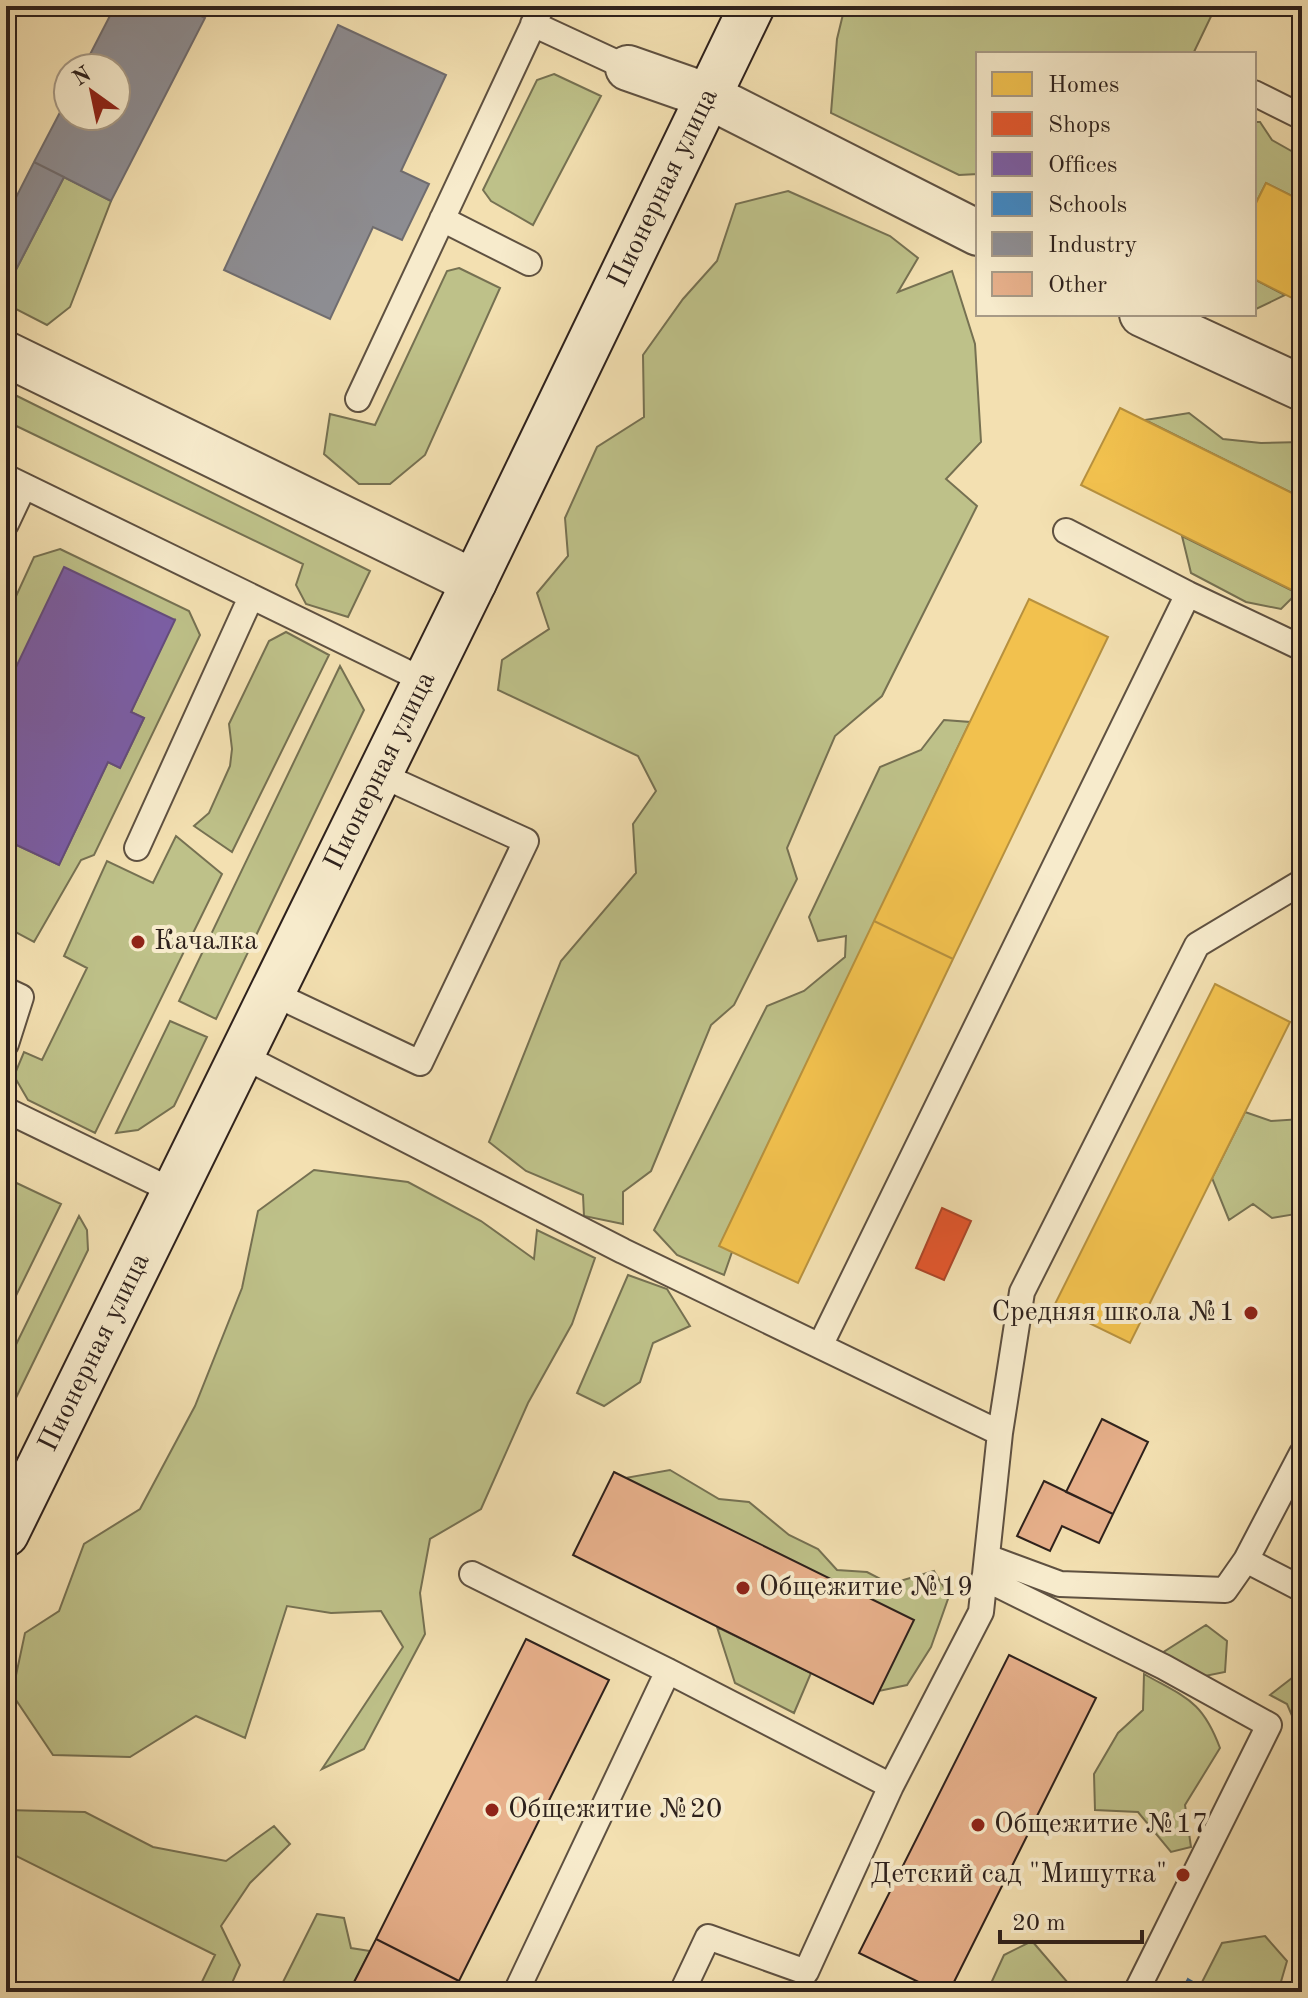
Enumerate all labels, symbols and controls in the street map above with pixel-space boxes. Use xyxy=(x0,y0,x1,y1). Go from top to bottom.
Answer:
north arrow xyxy=(52,52,132,132)
legend xyxy=(976,52,1256,316)
text: N xyxy=(69,63,95,91)
text: Homes xyxy=(1048,74,1119,98)
street label: Пионерная улица xyxy=(604,84,724,292)
text: Shops xyxy=(1048,114,1111,138)
text: Offices xyxy=(1048,154,1117,178)
text: Schools xyxy=(1048,194,1127,218)
text: Industry xyxy=(1048,234,1137,258)
text: Other xyxy=(1048,274,1107,298)
street label: Пионерная улица xyxy=(321,667,442,875)
place label: Качалка xyxy=(154,928,258,956)
marker: Качалка xyxy=(129,933,147,951)
street label: Пионерная улица xyxy=(35,1249,156,1456)
place label: Средняя школа №1 xyxy=(992,1299,1235,1327)
marker: Средняя школа №1 xyxy=(1242,1304,1260,1322)
place label: Общежитие №19 xyxy=(759,1574,973,1602)
marker: Общежитие №19 xyxy=(734,1579,752,1597)
place label: Общежитие №20 xyxy=(508,1796,722,1824)
marker: Общежитие №20 xyxy=(483,1801,501,1819)
place label: Общежитие №17 xyxy=(994,1811,1208,1839)
marker: Общежитие №17 xyxy=(969,1816,987,1834)
place label: Детский сад "Мишутка" xyxy=(870,1861,1167,1889)
marker: Детский сад "Мишутка" xyxy=(1174,1866,1192,1884)
scale bar xyxy=(1000,1894,1142,1944)
text: 20 m xyxy=(1012,1912,1066,1936)

